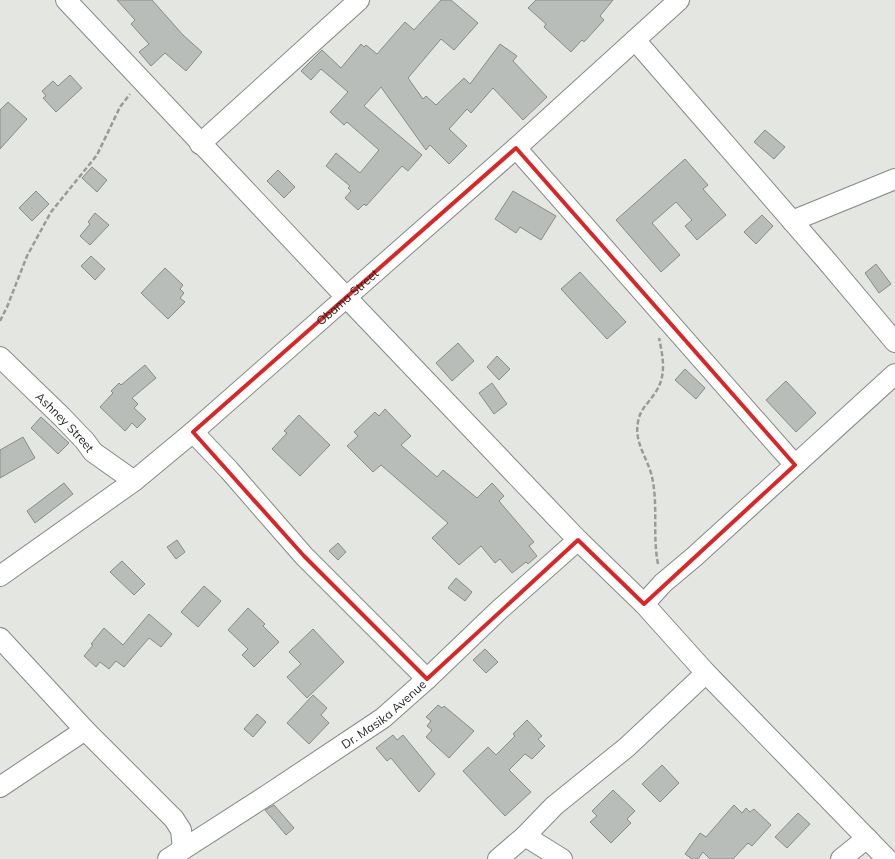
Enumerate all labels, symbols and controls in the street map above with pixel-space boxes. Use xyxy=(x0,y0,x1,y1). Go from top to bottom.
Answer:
street label: Obama Street xyxy=(313,265,381,328)
street label: Ashney Street xyxy=(33,388,98,455)
street label: Dr. Masika Avenue xyxy=(338,676,429,751)

